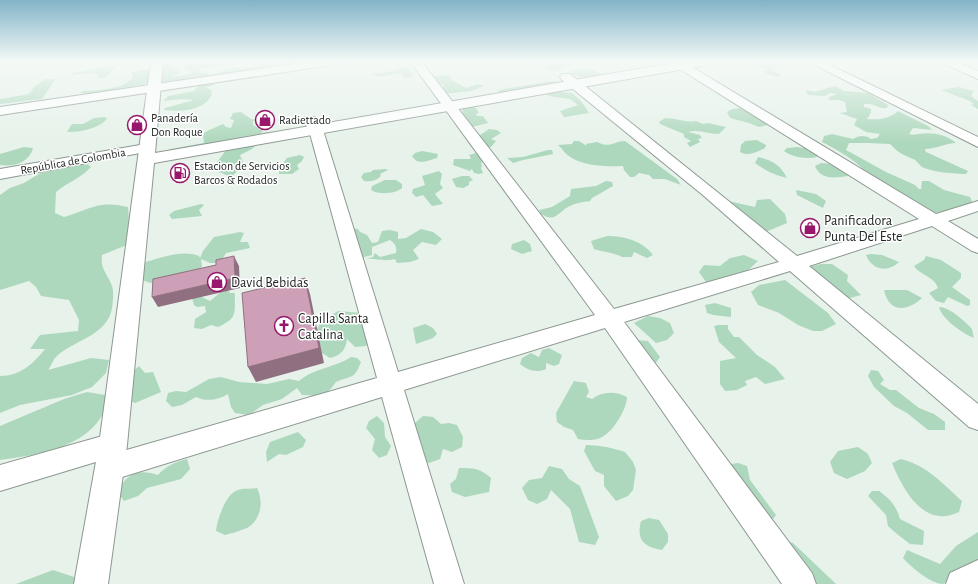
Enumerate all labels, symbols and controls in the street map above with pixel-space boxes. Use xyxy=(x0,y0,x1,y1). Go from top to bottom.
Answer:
shop icon: Radiettado xyxy=(254,109,276,131)
place label: Panadería Don Roque xyxy=(151,112,203,138)
shop icon: Panadería Don Roque xyxy=(126,114,148,136)
place label: Radiettado xyxy=(279,114,331,126)
street label: República de Colombia xyxy=(19,146,127,176)
place label: Estacion de Servicios Barcos & Rodados xyxy=(194,160,290,186)
fuel station icon: Estacion de Servicios Barcos & Rodados xyxy=(169,162,191,184)
place label: Panificadora Punta Del Este xyxy=(824,214,902,244)
shop icon: Panificadora Punta Del Este xyxy=(799,217,821,239)
shop icon: David Bebidas xyxy=(206,271,228,293)
place label: David Bebidas xyxy=(231,276,309,290)
place label: Capilla Santa Catalina xyxy=(298,312,369,342)
church icon: Capilla Santa Catalina xyxy=(273,315,295,337)

